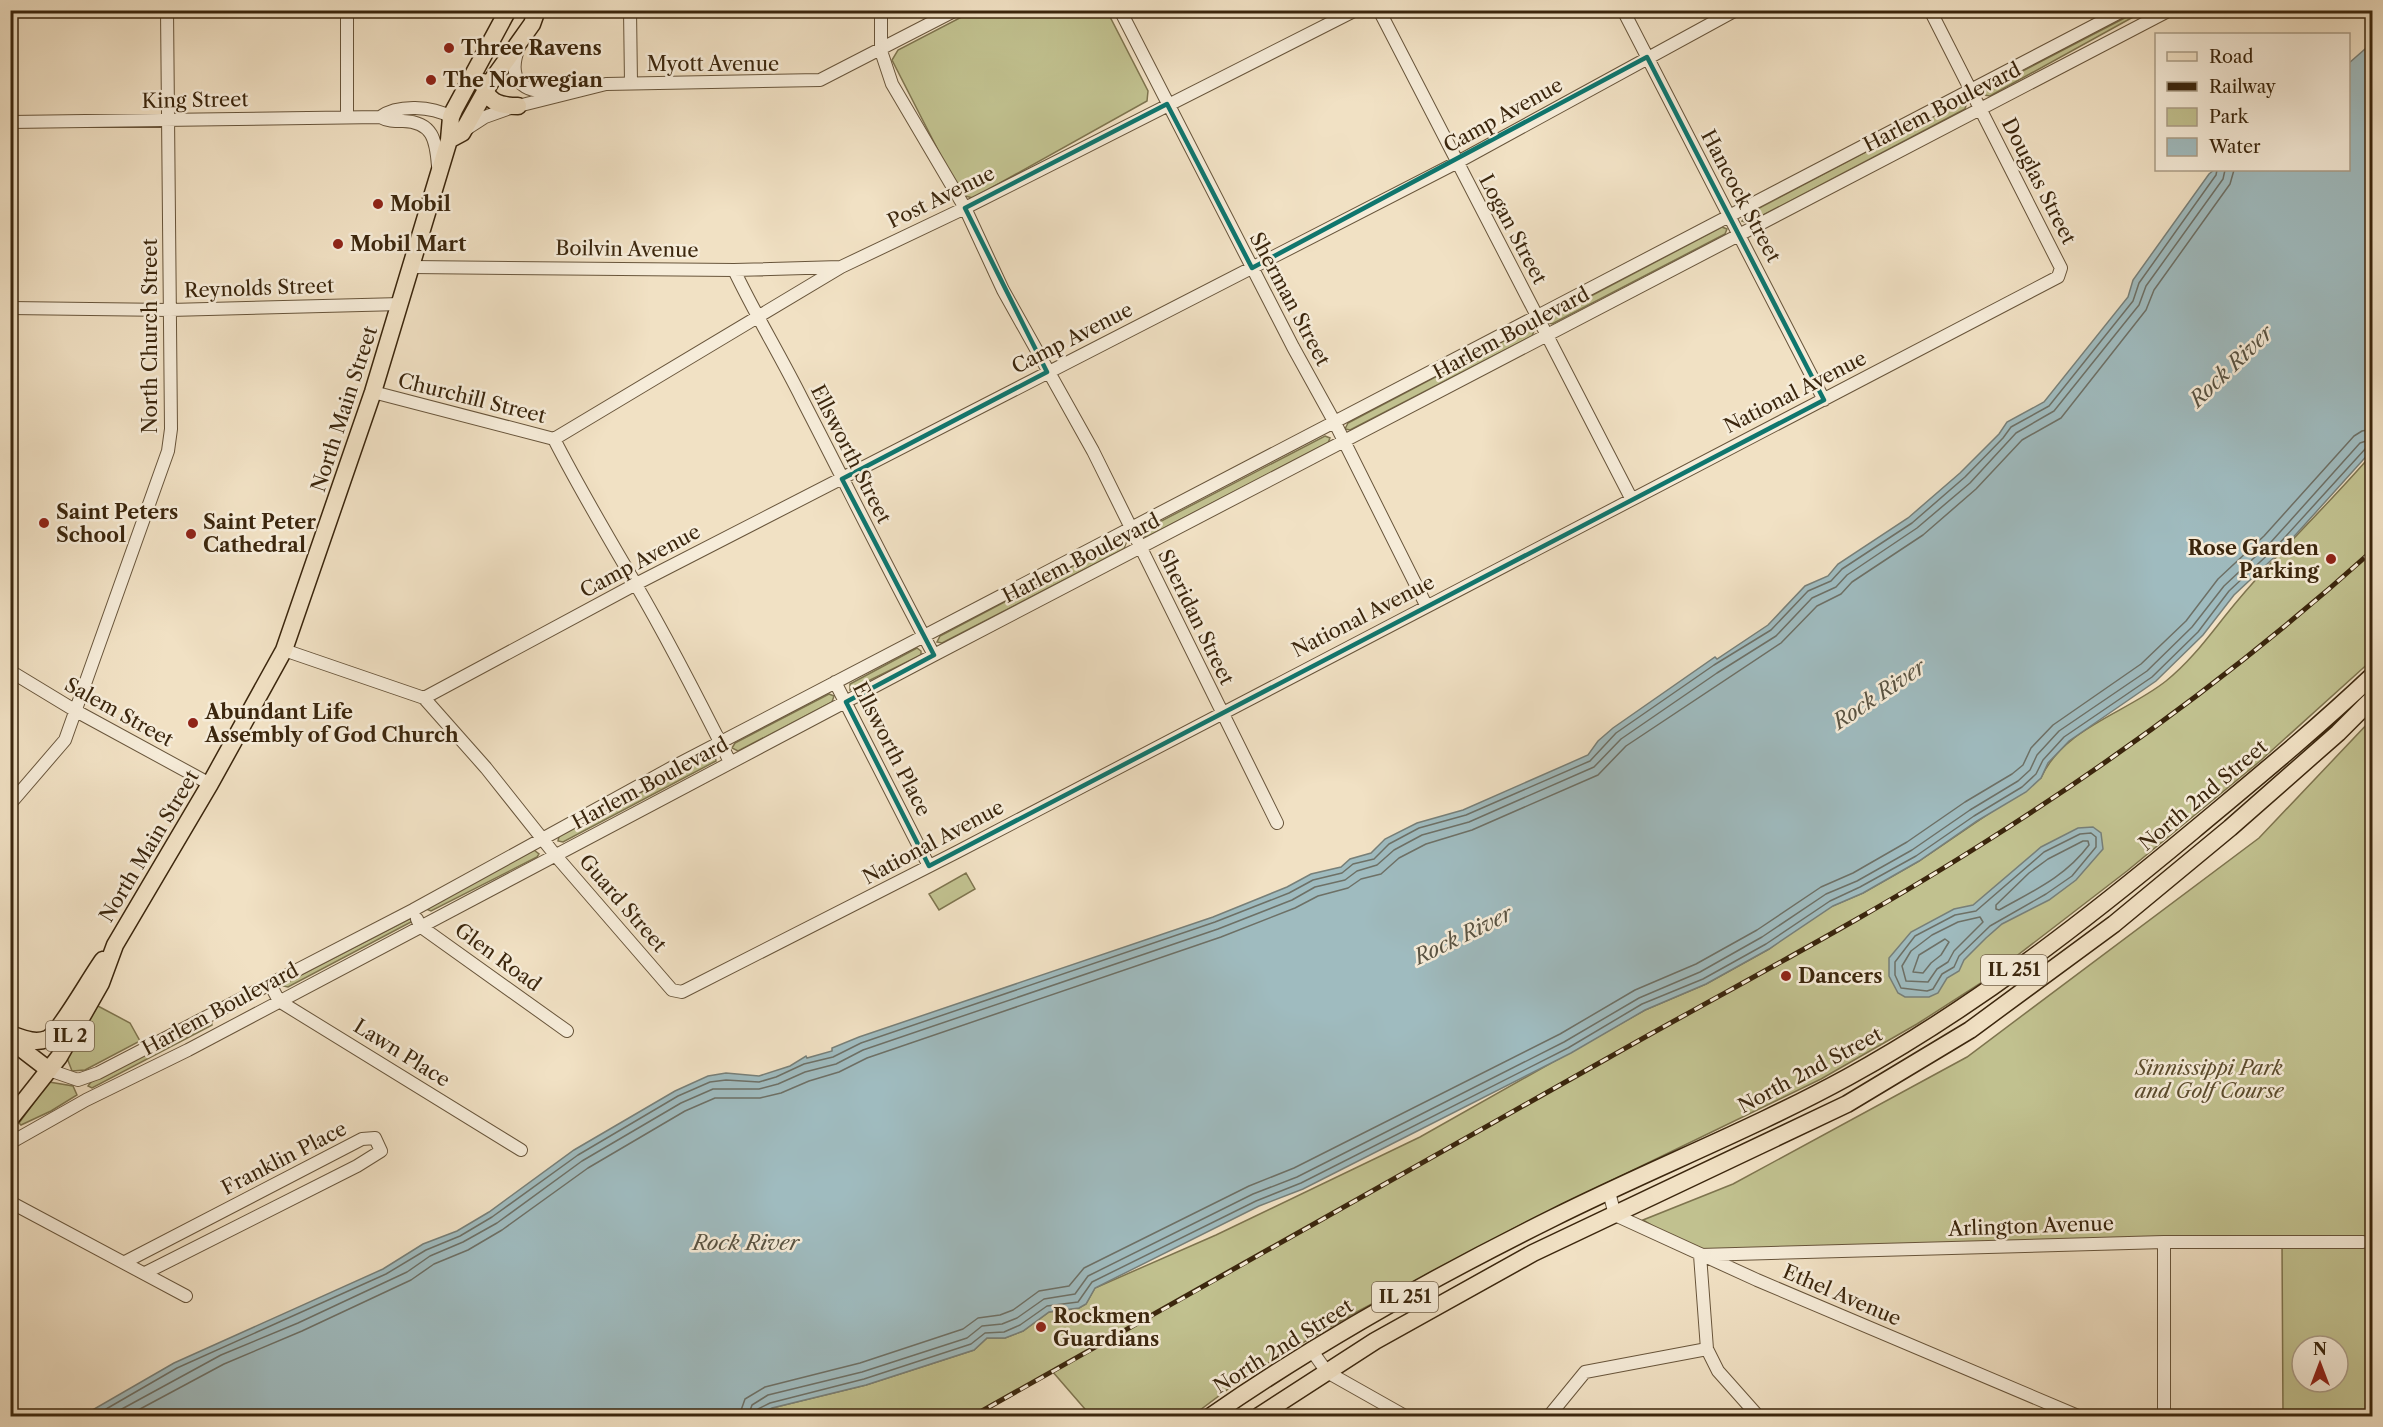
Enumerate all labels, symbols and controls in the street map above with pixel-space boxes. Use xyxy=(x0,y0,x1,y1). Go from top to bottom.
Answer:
legend xyxy=(2155,33,2350,171)
place label: Three Ravens xyxy=(461,36,602,60)
marker: Three Ravens xyxy=(442,41,456,55)
text: Road xyxy=(2209,46,2254,68)
street label: Myott Avenue xyxy=(647,52,779,76)
street label: Harlem Boulevard xyxy=(1859,57,2025,157)
place label: The Norwegian xyxy=(443,68,603,92)
street label: Camp Avenue xyxy=(1439,72,1567,158)
marker: The Norwegian xyxy=(424,73,438,87)
text: Railway xyxy=(2209,76,2277,98)
street label: King Street xyxy=(141,87,249,113)
text: Park xyxy=(2209,106,2250,128)
street label: Douglas Street xyxy=(1997,114,2081,248)
street label: Hancock Street xyxy=(1696,126,1786,266)
text: Water xyxy=(2208,136,2261,158)
street label: Post Avenue xyxy=(883,161,999,233)
street label: Logan Street xyxy=(1474,170,1552,288)
place label: Mobil xyxy=(390,192,451,216)
marker: Mobil xyxy=(371,197,385,211)
street label: Sherman Street xyxy=(1245,228,1335,370)
place label: Mobil Mart xyxy=(350,232,466,256)
street label: Boilvin Avenue xyxy=(555,236,699,262)
marker: Mobil Mart xyxy=(331,237,345,251)
street label: North Church Street xyxy=(138,238,162,434)
street label: Reynolds Street xyxy=(184,273,334,303)
street label: Harlem Boulevard xyxy=(1429,282,1593,384)
street label: Camp Avenue xyxy=(1008,297,1136,379)
water label: Rock River xyxy=(2183,319,2279,413)
street label: North Main Street xyxy=(306,323,382,495)
street label: National Avenue xyxy=(1720,346,1870,438)
street label: Churchill Street xyxy=(396,368,548,428)
street label: Ellsworth Street xyxy=(806,381,896,527)
place label: Saint Peters School xyxy=(56,500,178,547)
street label: Harlem Boulevard xyxy=(998,508,1164,608)
place label: Saint Peter Cathedral xyxy=(203,510,316,557)
marker: Saint Peters School xyxy=(37,516,51,530)
street label: Camp Avenue xyxy=(576,519,704,603)
marker: Saint Peter Cathedral xyxy=(184,527,198,541)
place label: Rose Garden Parking xyxy=(2188,536,2319,583)
street label: Sheridan Street xyxy=(1153,545,1239,689)
marker: Rose Garden Parking xyxy=(2324,552,2338,566)
street label: National Avenue xyxy=(1288,570,1438,662)
water label: Rock River xyxy=(1826,653,1931,735)
street label: Salem Street xyxy=(61,672,177,752)
street label: Ellsworth Place xyxy=(848,678,936,820)
place label: Abundant Life Assembly of God Church xyxy=(204,700,459,747)
marker: Abundant Life Assembly of God Church xyxy=(186,716,200,730)
street label: Harlem Boulevard xyxy=(568,732,732,834)
street label: North 2nd Street xyxy=(2134,734,2272,856)
street label: North Main Street xyxy=(94,766,204,926)
street label: National Avenue xyxy=(858,795,1008,889)
street label: Guard Street xyxy=(574,849,672,957)
water label: Rock River xyxy=(1408,900,1517,970)
street label: Glen Road xyxy=(450,918,546,996)
road number: IL 251 xyxy=(1981,955,2047,985)
street label: Harlem Boulevard xyxy=(138,958,302,1060)
place label: Dancers xyxy=(1798,964,1883,988)
marker: Dancers xyxy=(1779,969,1793,983)
street label: Lawn Place xyxy=(349,1014,455,1092)
road number: IL 2 xyxy=(46,1021,94,1051)
street label: North 2nd Street xyxy=(1734,1022,1886,1118)
park label: Sinnissippi Park and Golf Course xyxy=(2134,1056,2285,1103)
street label: Franklin Place xyxy=(217,1116,351,1200)
street label: Arlington Avenue xyxy=(1947,1211,2114,1241)
water label: Rock River xyxy=(691,1230,800,1255)
street label: Ethel Avenue xyxy=(1779,1259,1905,1331)
road number: IL 251 xyxy=(1372,1282,1438,1312)
street label: North 2nd Street xyxy=(1209,1293,1357,1399)
place label: Rockmen Guardians xyxy=(1053,1304,1159,1351)
marker: Rockmen Guardians xyxy=(1034,1320,1048,1334)
north arrow xyxy=(2290,1334,2350,1394)
text: N xyxy=(2313,1339,2327,1359)

